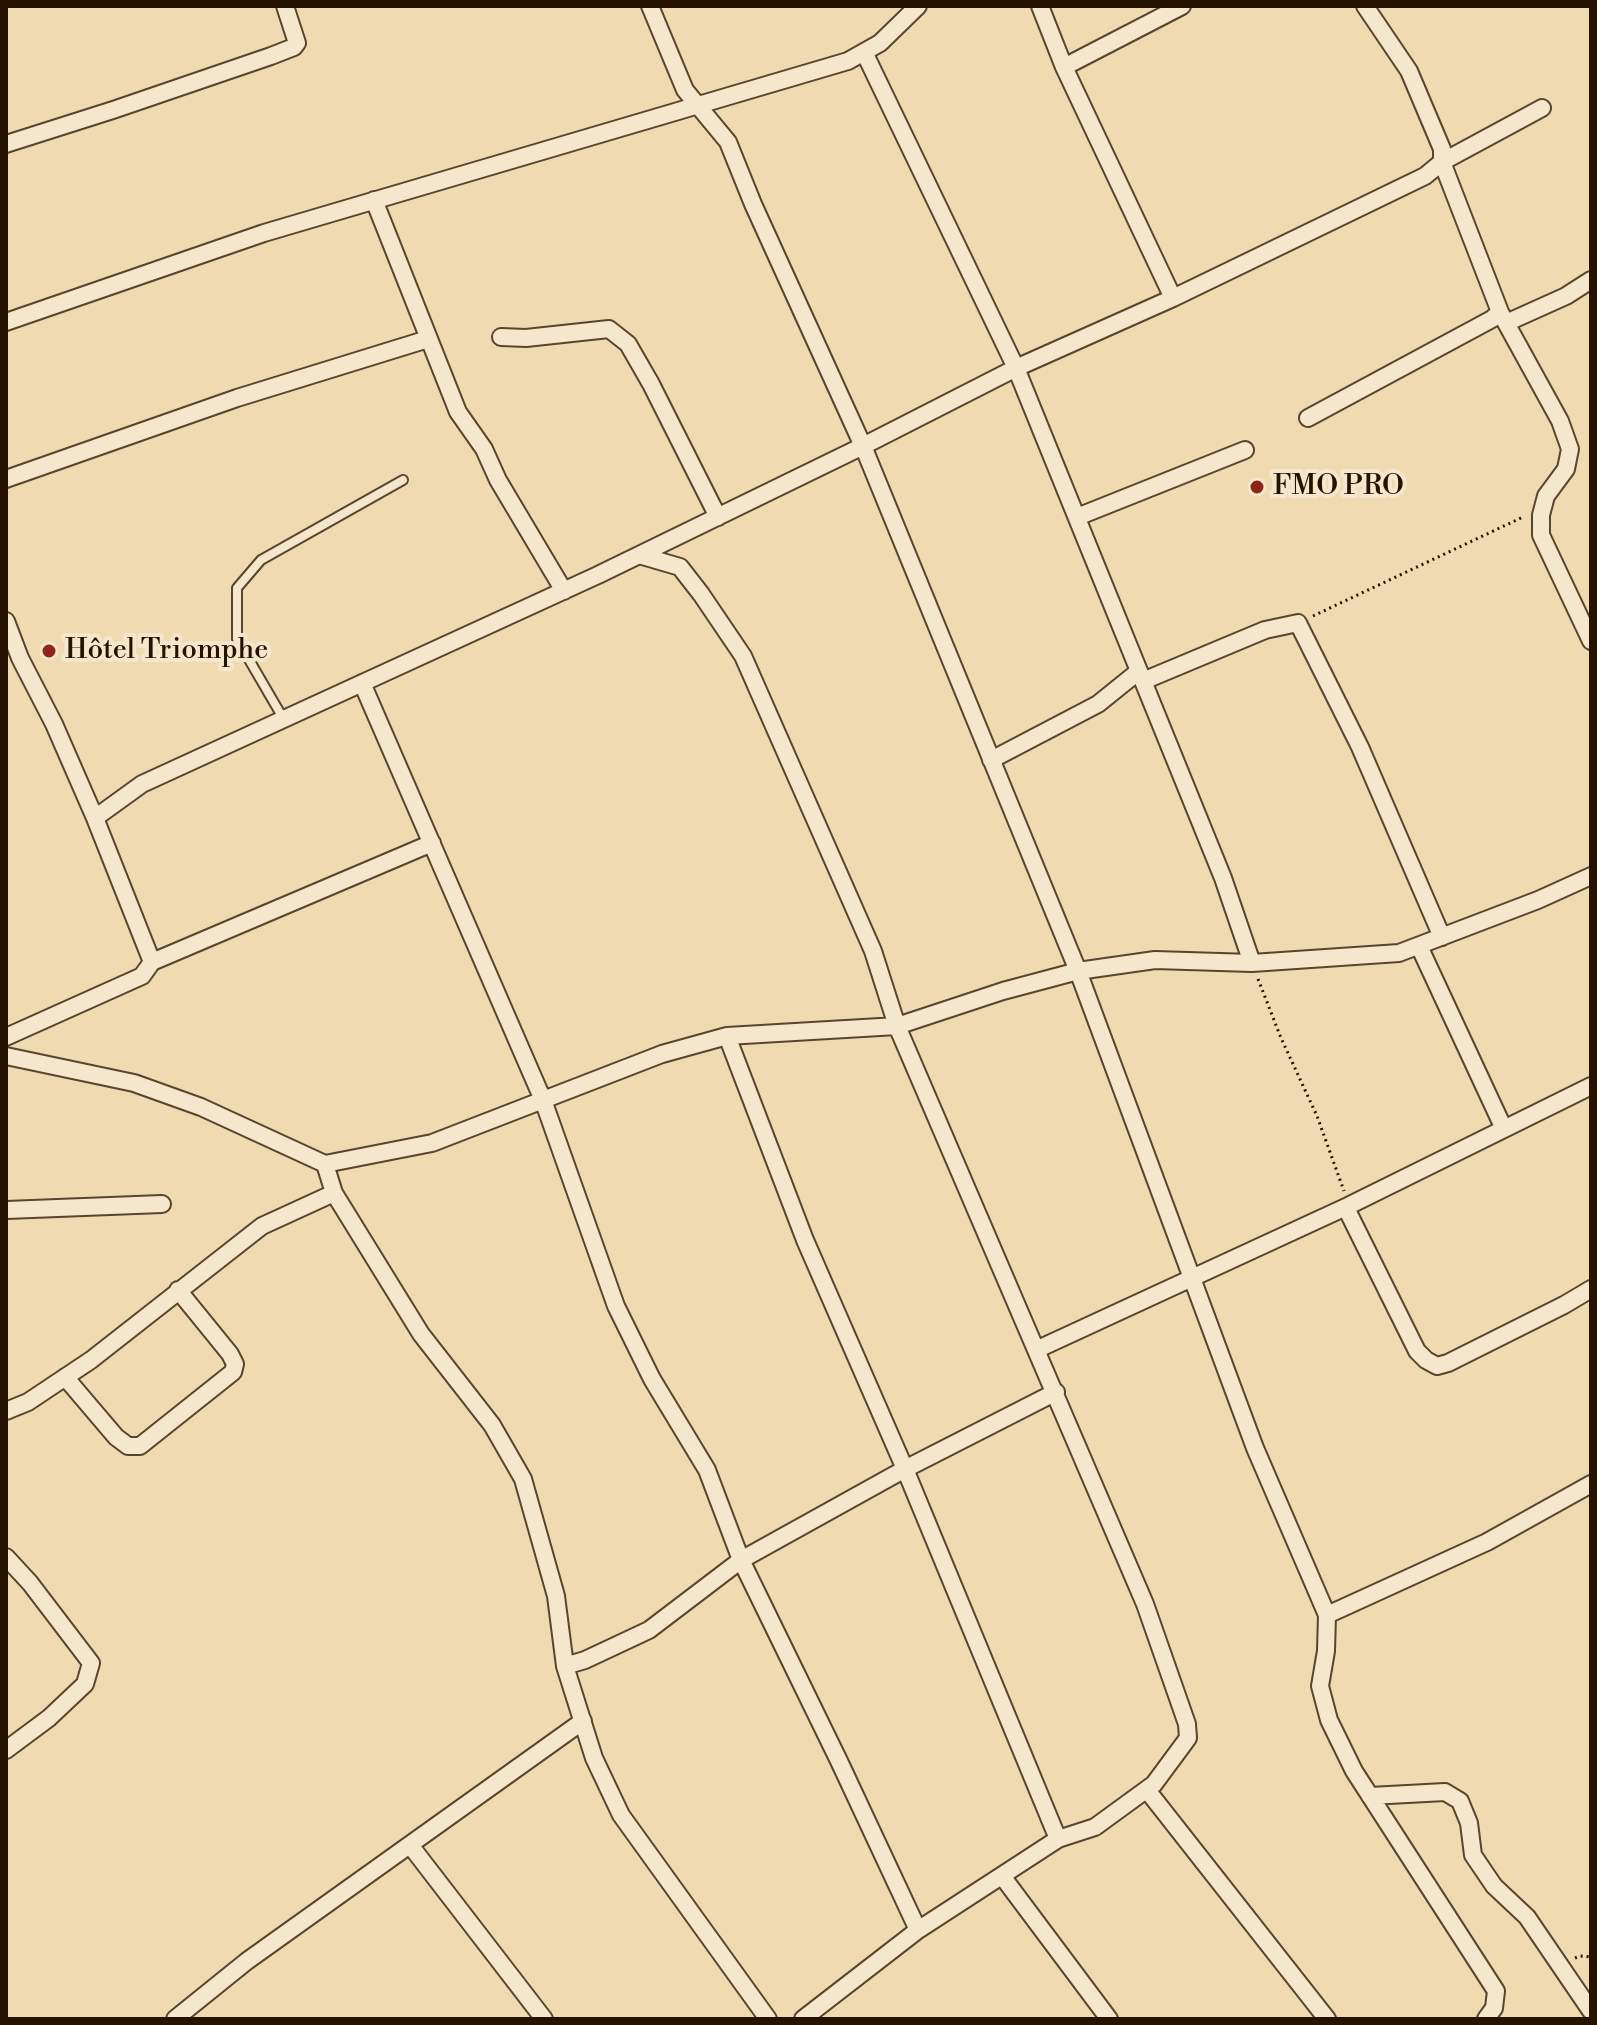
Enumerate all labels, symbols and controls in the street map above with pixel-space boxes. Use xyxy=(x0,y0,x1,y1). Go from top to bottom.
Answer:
place label: FMO PRO xyxy=(1273,470,1404,504)
marker: FMO PRO xyxy=(1248,478,1266,496)
place label: Hôtel Triomphe xyxy=(65,634,268,668)
marker: Hôtel Triomphe xyxy=(40,642,58,660)

